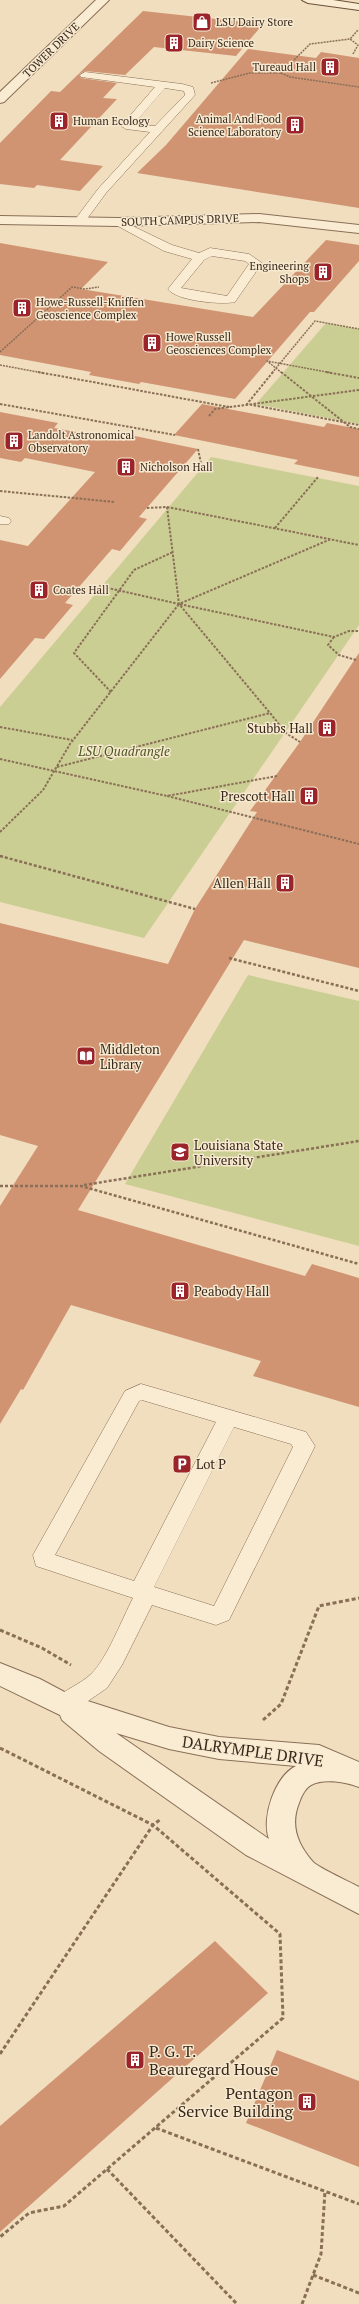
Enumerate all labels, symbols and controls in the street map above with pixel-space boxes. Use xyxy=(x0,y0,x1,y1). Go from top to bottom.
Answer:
shop icon: LSU Dairy Store xyxy=(191,11,213,33)
place label: LSU Dairy Store xyxy=(216,15,294,29)
street label: TOWER DRIVE xyxy=(20,20,82,80)
building icon: Dairy Science xyxy=(163,32,185,54)
place label: Dairy Science xyxy=(188,36,255,50)
building icon: Tureaud Hall xyxy=(319,56,341,78)
place label: Tureaud Hall xyxy=(253,60,316,74)
building icon: Human Ecology xyxy=(48,110,70,132)
place label: Animal And Food Science Laboratory xyxy=(188,112,281,139)
place label: Human Ecology xyxy=(73,114,150,128)
building icon: Animal And Food Science Laboratory xyxy=(284,114,306,136)
street label: SOUTH CAMPUS DRIVE xyxy=(121,211,239,229)
place label: Engineering Shops xyxy=(250,259,309,286)
building icon: Engineering Shops xyxy=(312,261,334,283)
place label: Howe-Russell-Kniffen Geoscience Complex xyxy=(36,295,145,322)
building icon: Howe-Russell-Kniffen Geoscience Complex xyxy=(11,297,33,319)
place label: Howe Russell Geosciences Complex xyxy=(166,330,272,357)
building icon: Howe Russell Geosciences Complex xyxy=(141,332,163,354)
place label: Landolt Astronomical Observatory xyxy=(28,428,134,455)
building icon: Landolt Astronomical Observatory xyxy=(3,430,25,452)
building icon: Nicholson Hall xyxy=(115,456,137,478)
place label: Nicholson Hall xyxy=(140,460,213,474)
building icon: Coates Hall xyxy=(28,579,50,601)
place label: Coates Hall xyxy=(53,583,109,597)
building icon: Stubbs Hall xyxy=(316,717,338,739)
place label: Stubbs Hall xyxy=(247,719,313,737)
park label: LSU Quadrangle xyxy=(77,742,170,760)
building icon: Prescott Hall xyxy=(298,785,320,807)
place label: Prescott Hall xyxy=(221,787,295,805)
building icon: Allen Hall xyxy=(274,872,296,894)
place label: Allen Hall xyxy=(213,874,271,892)
place label: Middleton Library xyxy=(100,1040,160,1073)
library icon: Middleton Library xyxy=(75,1045,97,1067)
place label: Louisiana State University xyxy=(194,1136,283,1169)
school or university icon: Louisiana State University xyxy=(169,1141,191,1163)
building icon: Peabody Hall xyxy=(169,1280,191,1302)
place label: Peabody Hall xyxy=(194,1282,270,1300)
parking icon: Lot P xyxy=(171,1453,193,1475)
place label: Lot P xyxy=(196,1455,226,1473)
street label: DALRYMPLE DRIVE xyxy=(181,1730,325,1772)
place label: P. G. T. Beauregard House xyxy=(149,2040,278,2080)
building icon: P. G. T. Beauregard House xyxy=(124,2049,146,2071)
place label: Pentagon Service Building xyxy=(178,2082,294,2122)
building icon: Pentagon Service Building xyxy=(296,2091,318,2113)

